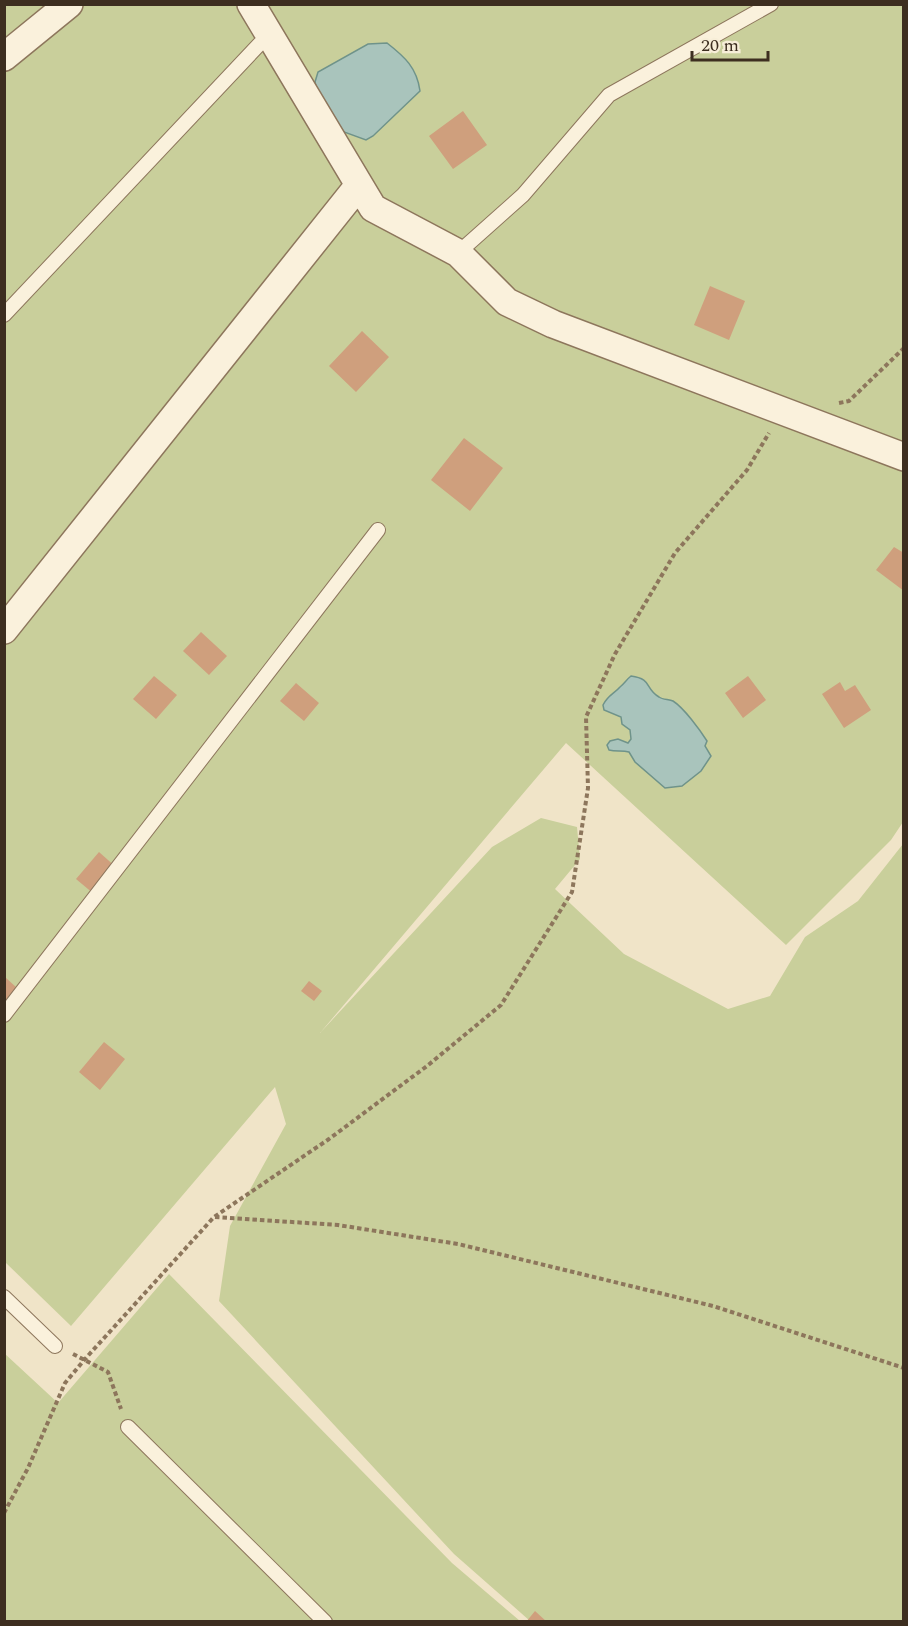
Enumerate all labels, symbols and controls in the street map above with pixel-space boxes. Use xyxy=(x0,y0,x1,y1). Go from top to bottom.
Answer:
scale bar xyxy=(692,24,768,62)
text: 20 m xyxy=(701,32,739,59)

